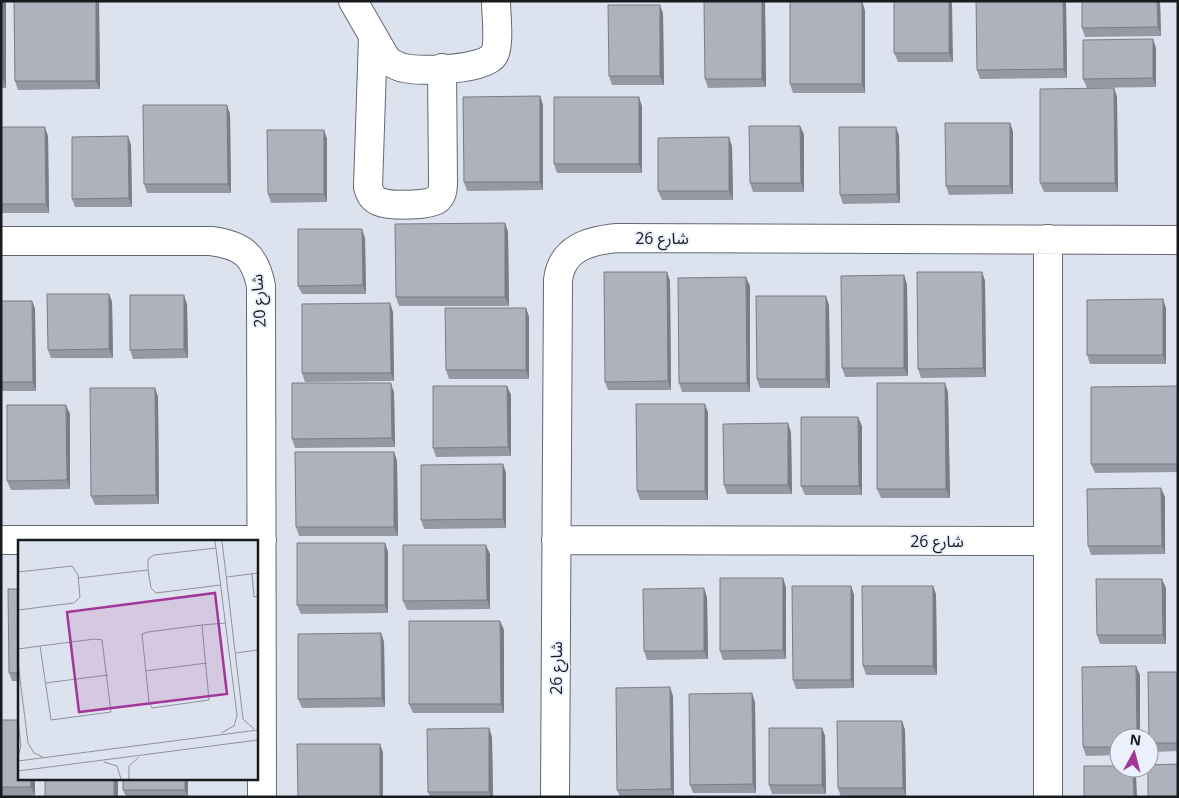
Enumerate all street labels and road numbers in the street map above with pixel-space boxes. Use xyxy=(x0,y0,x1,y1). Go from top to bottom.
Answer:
street label: شارع 26 xyxy=(635,227,689,251)
street label: شارع 20 xyxy=(245,273,273,329)
street label: شارع 26 xyxy=(910,530,964,554)
street label: شارع 26 xyxy=(545,641,569,695)

